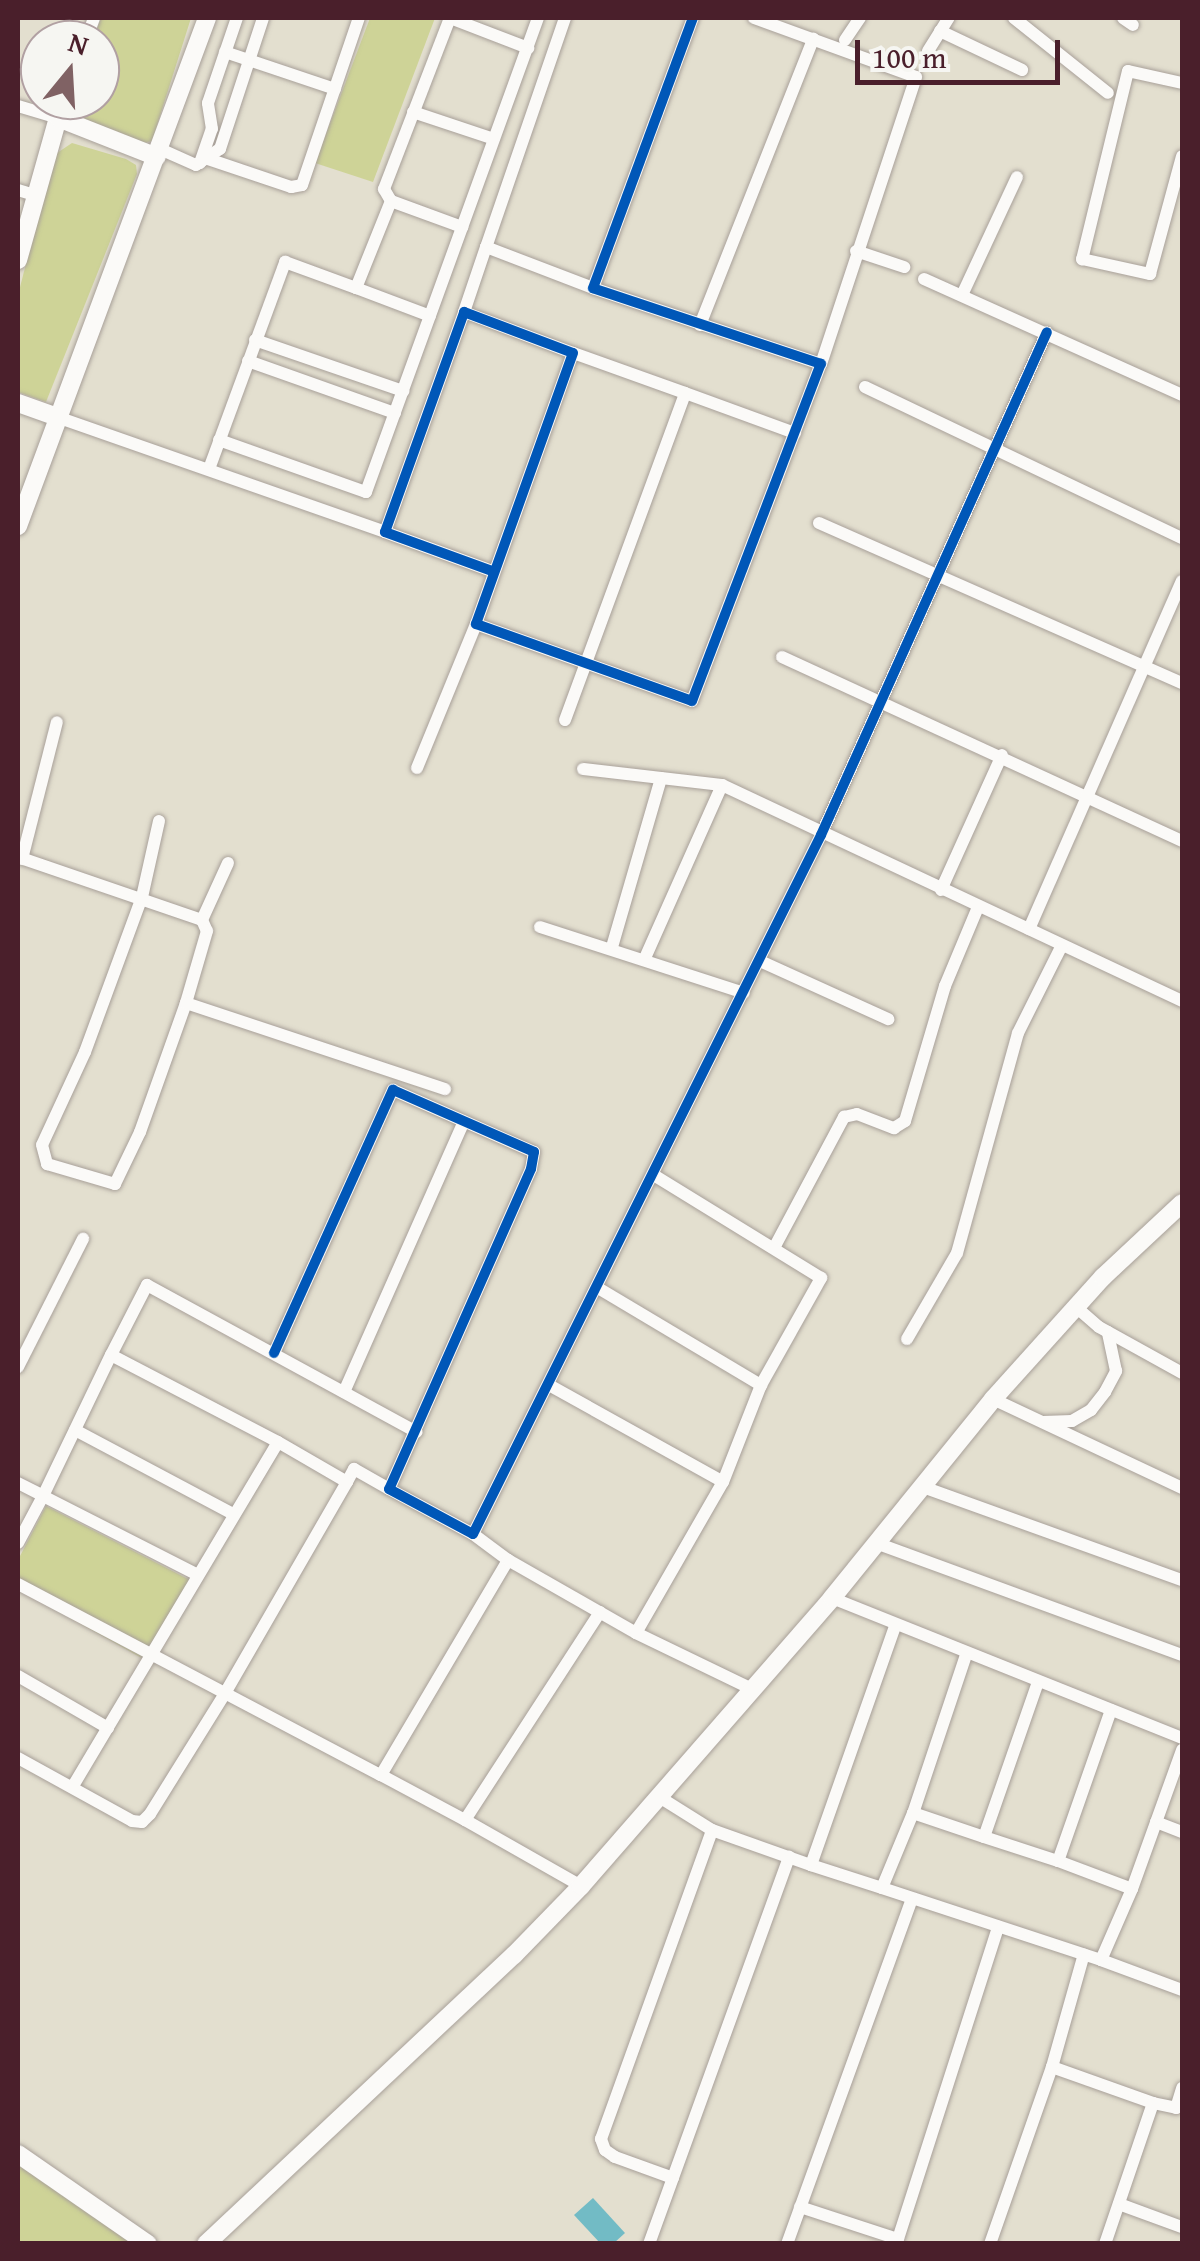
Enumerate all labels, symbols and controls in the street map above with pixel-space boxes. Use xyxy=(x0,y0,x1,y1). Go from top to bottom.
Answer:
north arrow xyxy=(20,20,120,120)
scale bar xyxy=(860,20,1065,82)
text: N xyxy=(64,21,94,65)
text: 100 m xyxy=(872,35,946,79)

